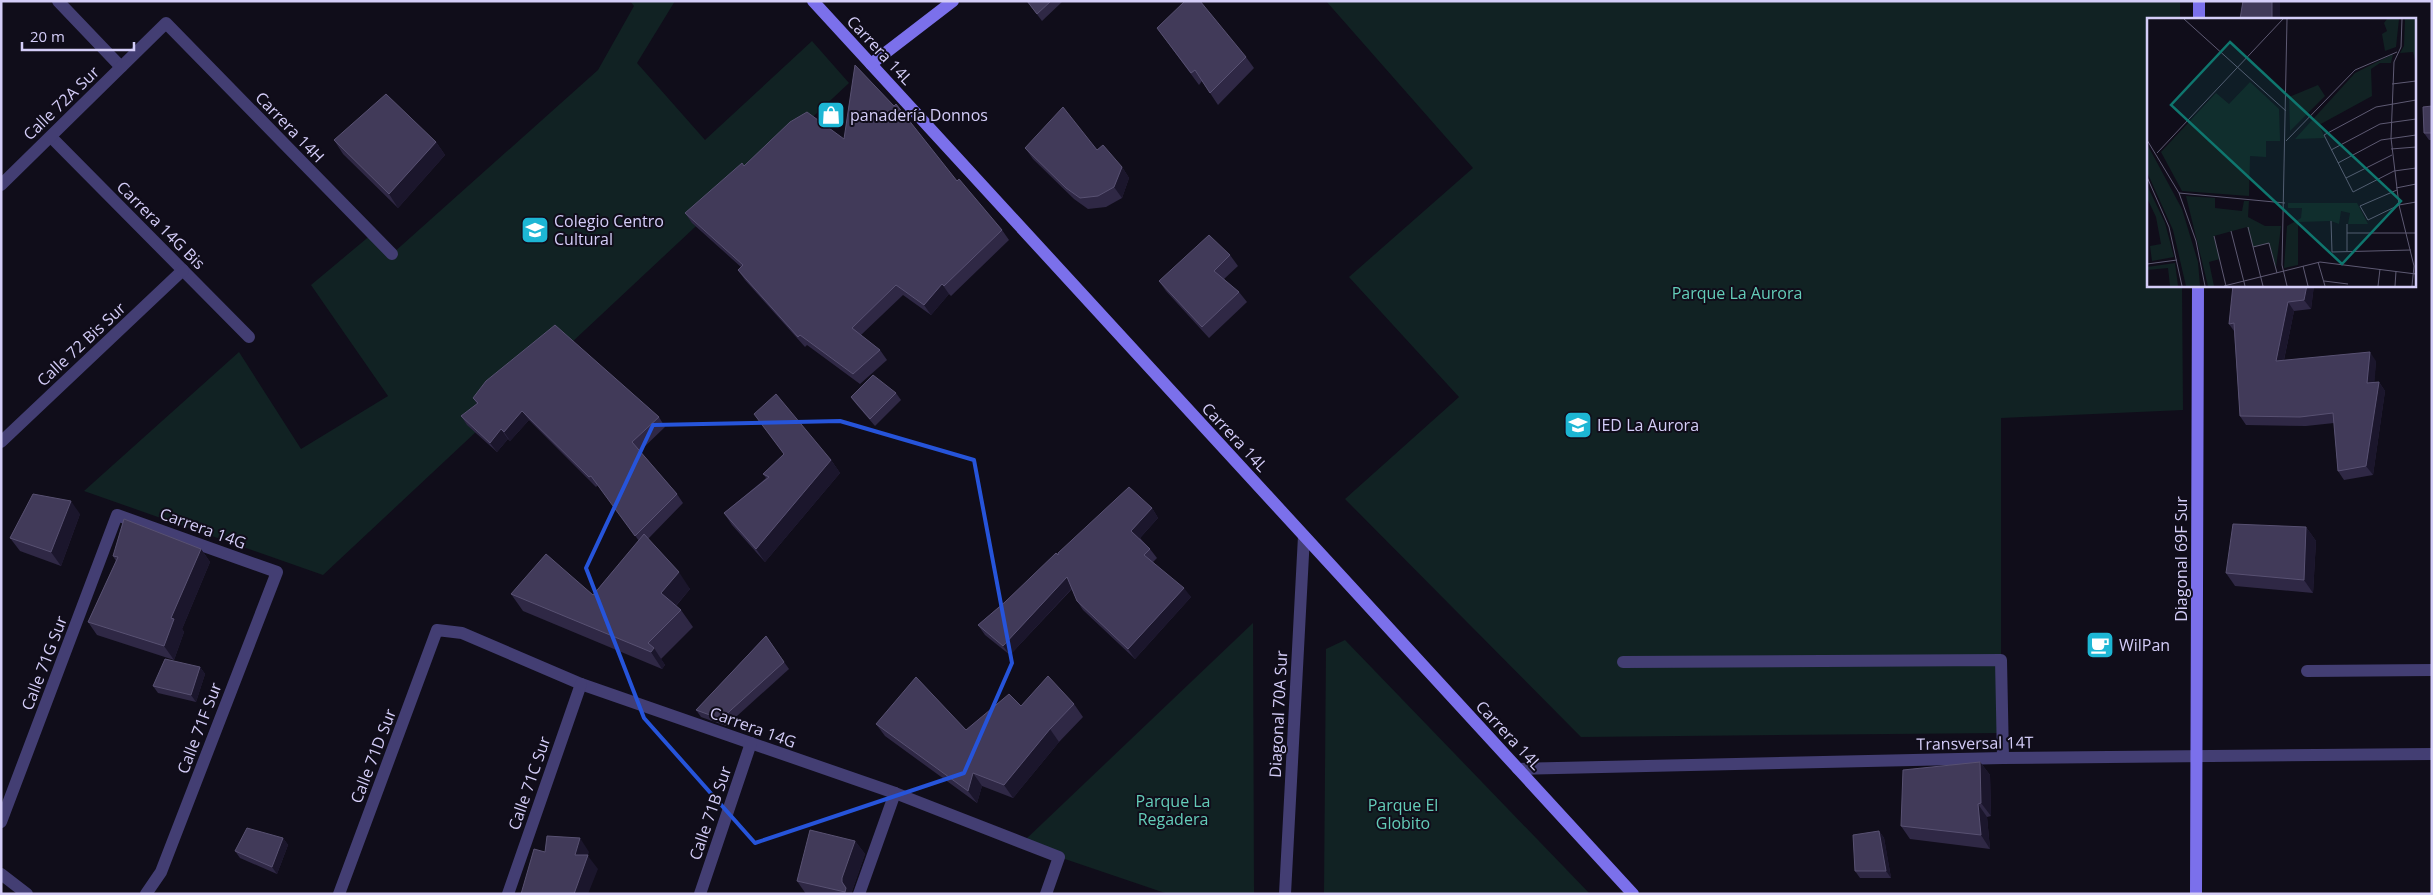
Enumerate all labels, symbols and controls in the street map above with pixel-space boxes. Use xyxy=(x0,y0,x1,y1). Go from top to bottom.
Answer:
street label: Carrera 14L xyxy=(842,11,918,89)
inset map xyxy=(2147,18,2416,286)
scale bar xyxy=(22,20,135,52)
text: 20 m xyxy=(30,26,65,46)
street label: Calle 72A Sur xyxy=(18,61,104,145)
street label: Carrera 14H xyxy=(251,87,329,167)
shop icon: panadería Donnos xyxy=(816,100,846,130)
place label: panadería Donnos xyxy=(850,104,988,126)
street label: Carrera 14G Bis xyxy=(112,176,210,274)
place label: Colegio Centro Cultural xyxy=(554,210,664,250)
school or university icon: Colegio Centro Cultural xyxy=(520,215,550,245)
park label: Parque La Aurora xyxy=(1672,282,1802,304)
street label: Calle 72 Bis Sur xyxy=(32,297,130,391)
street label: Carrera 14L xyxy=(1197,398,1273,476)
school or university icon: IED La Aurora xyxy=(1563,410,1593,440)
place label: IED La Aurora xyxy=(1597,414,1699,436)
street label: Diagonal 69F Sur xyxy=(2170,496,2192,622)
street label: Carrera 14G xyxy=(157,502,249,554)
street label: Calle 71G Sur xyxy=(16,612,72,713)
cafe icon: WilPan xyxy=(2085,630,2115,660)
place label: WilPan xyxy=(2119,634,2170,656)
street label: Diagonal 70A Sur xyxy=(1264,649,1292,778)
street label: Calle 71F Sur xyxy=(172,679,227,777)
street label: Carrera 14L xyxy=(1471,696,1547,774)
street label: Carrera 14G xyxy=(707,701,799,753)
street label: Calle 71D Sur xyxy=(345,705,401,806)
street label: Transversal 14T xyxy=(1916,731,2034,755)
street label: Calle 71C Sur xyxy=(503,733,555,833)
street label: Calle 71B Sur xyxy=(684,763,737,863)
park label: Parque La Regadera xyxy=(1135,790,1211,830)
park label: Parque El Globito xyxy=(1368,794,1438,834)

